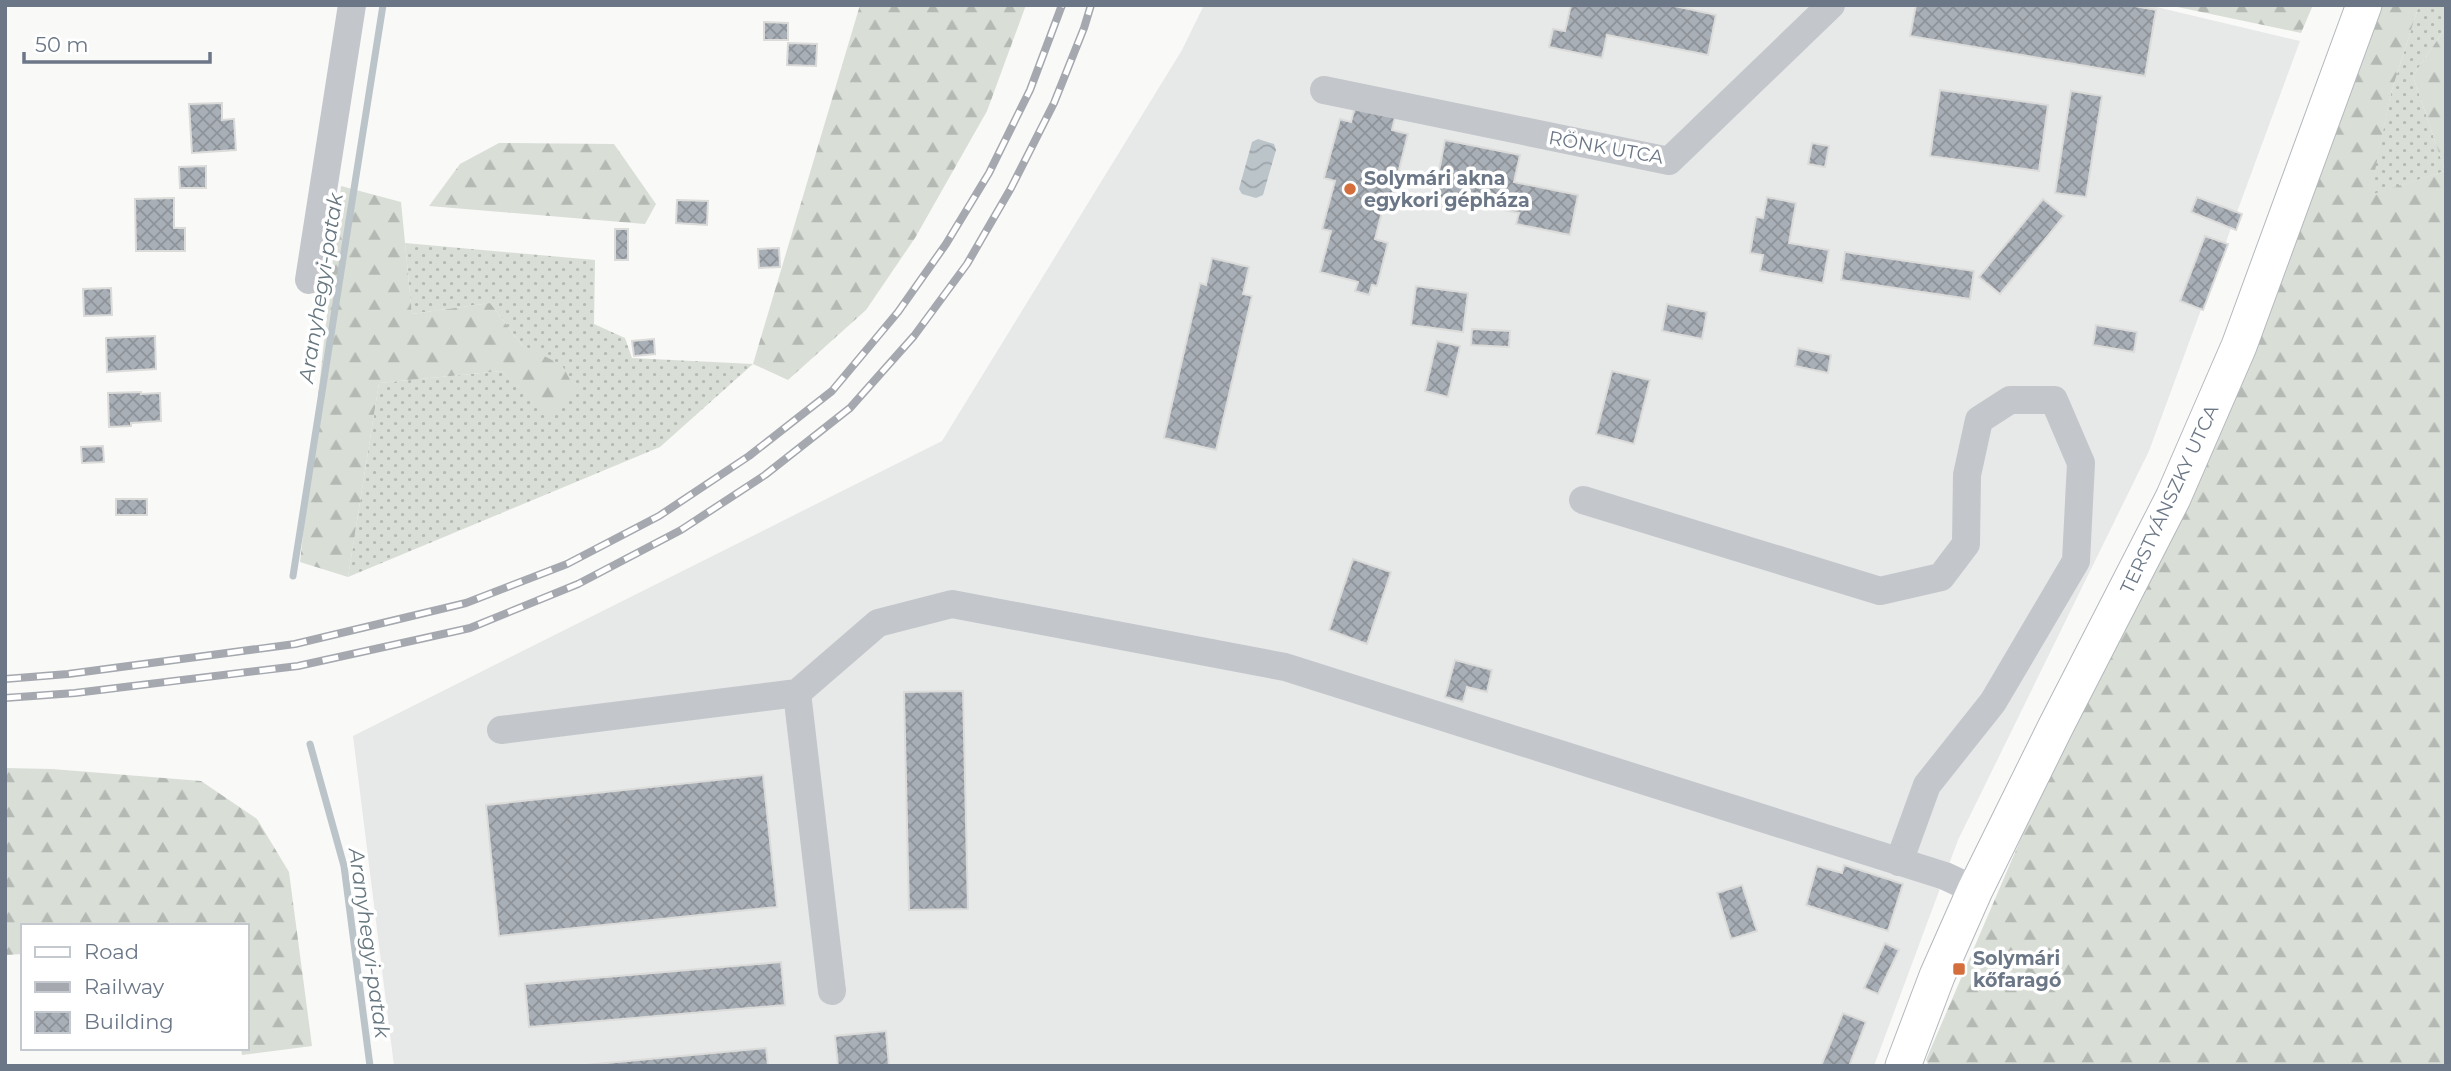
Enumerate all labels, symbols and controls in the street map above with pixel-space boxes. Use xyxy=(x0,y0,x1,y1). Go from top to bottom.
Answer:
scale bar xyxy=(24,21,210,65)
text: 50 m xyxy=(35,32,89,57)
street label: RÖNK UTCA xyxy=(1547,126,1665,169)
place label: Solymári akna egykori gépháza xyxy=(1364,167,1530,212)
marker: Solymári akna egykori gépháza xyxy=(1342,181,1358,197)
water label: Aranyhegyi-patak xyxy=(293,190,348,386)
street label: TERSTYÁNSZKY UTCA xyxy=(2116,401,2224,597)
water label: Aranyhegyi-patak xyxy=(344,844,395,1041)
legend xyxy=(21,924,248,1050)
text: Road xyxy=(84,939,139,964)
place label: Solymári kőfaragó xyxy=(1973,947,2061,992)
marker: Solymári kőfaragó xyxy=(1951,961,1967,977)
text: Railway xyxy=(84,974,165,999)
text: Building xyxy=(84,1009,174,1034)

